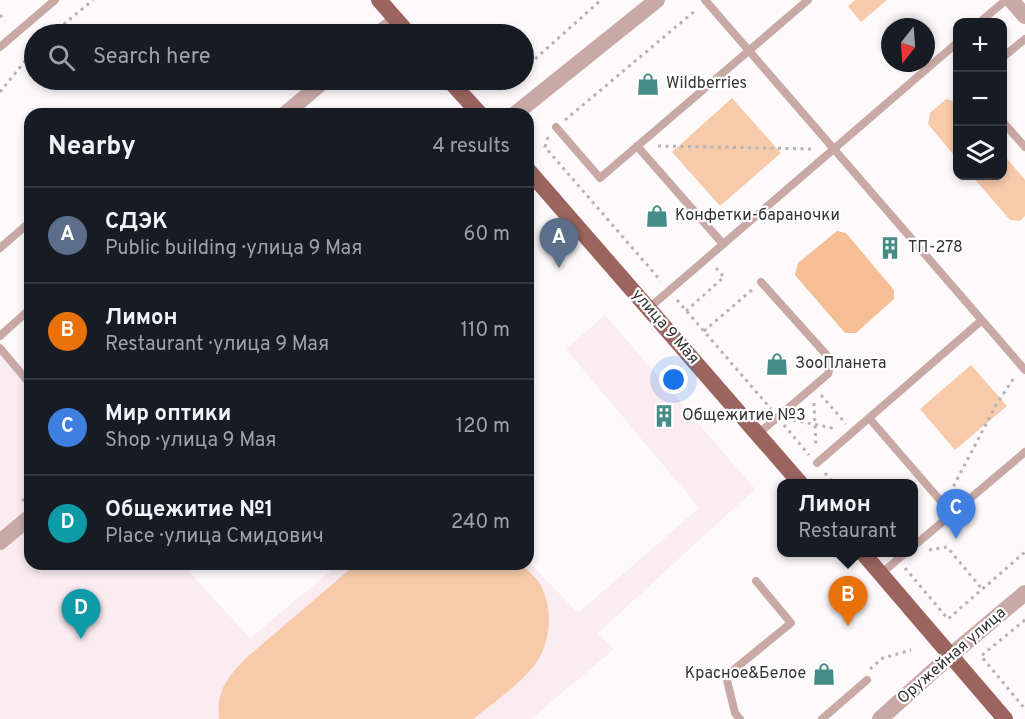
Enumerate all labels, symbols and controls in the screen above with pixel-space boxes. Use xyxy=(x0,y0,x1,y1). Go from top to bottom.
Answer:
north arrow xyxy=(881,18,935,72)
map controls xyxy=(953,18,1007,180)
button: + xyxy=(953,18,1007,72)
search box xyxy=(24,24,534,90)
icon: search xyxy=(45,41,78,74)
text: Search here xyxy=(93,44,211,71)
shop icon: Wildberries xyxy=(635,71,661,97)
button: − xyxy=(953,72,1007,126)
place label: Wildberries xyxy=(666,74,747,94)
button: layers xyxy=(953,126,1007,180)
text: Nearby xyxy=(48,131,136,164)
text: 4 results xyxy=(433,134,510,160)
shop icon: Конфетки-бараночки xyxy=(644,203,670,229)
place label: Конфетки-бараночки xyxy=(675,206,840,226)
text: СДЭК xyxy=(105,209,168,236)
pin: A xyxy=(540,218,578,268)
text: A xyxy=(60,222,75,248)
text: 60 m xyxy=(464,222,510,248)
building icon: ТП-278 xyxy=(877,235,903,261)
text: Public building · улица 9 Мая xyxy=(105,236,362,262)
place label: ТП-278 xyxy=(908,238,963,258)
street label: улица 9 Мая xyxy=(627,285,703,369)
text: Лимон xyxy=(105,305,178,332)
text: B xyxy=(61,318,74,344)
text: 110 m xyxy=(461,318,510,344)
text: Restaurant · улица 9 Мая xyxy=(105,332,329,358)
shop icon: ЗооПланета xyxy=(764,351,790,377)
place label: ЗооПланета xyxy=(795,354,887,374)
your location xyxy=(659,365,688,394)
text: Мир оптики xyxy=(105,401,231,428)
building icon: Общежитие №3 xyxy=(651,403,677,429)
place label: Общежитие №3 xyxy=(682,406,806,426)
text: C xyxy=(61,414,74,440)
text: 120 m xyxy=(456,414,510,440)
text: Shop · улица 9 Мая xyxy=(105,428,277,454)
popup xyxy=(777,479,918,557)
pin: C xyxy=(936,490,976,539)
text: Лимон xyxy=(798,492,871,519)
text: Общежитие №1 xyxy=(105,497,273,524)
text: D xyxy=(60,510,75,536)
text: 240 m xyxy=(451,510,510,536)
text: Restaurant xyxy=(798,519,897,545)
text: Place · улица Смидович xyxy=(105,524,324,550)
pin: B xyxy=(828,576,868,626)
pin: D xyxy=(62,590,100,639)
street label: Оружейная улица xyxy=(893,603,1011,709)
shop icon: Красное&Белое xyxy=(811,661,837,687)
place label: Красное&Белое xyxy=(685,664,806,684)

